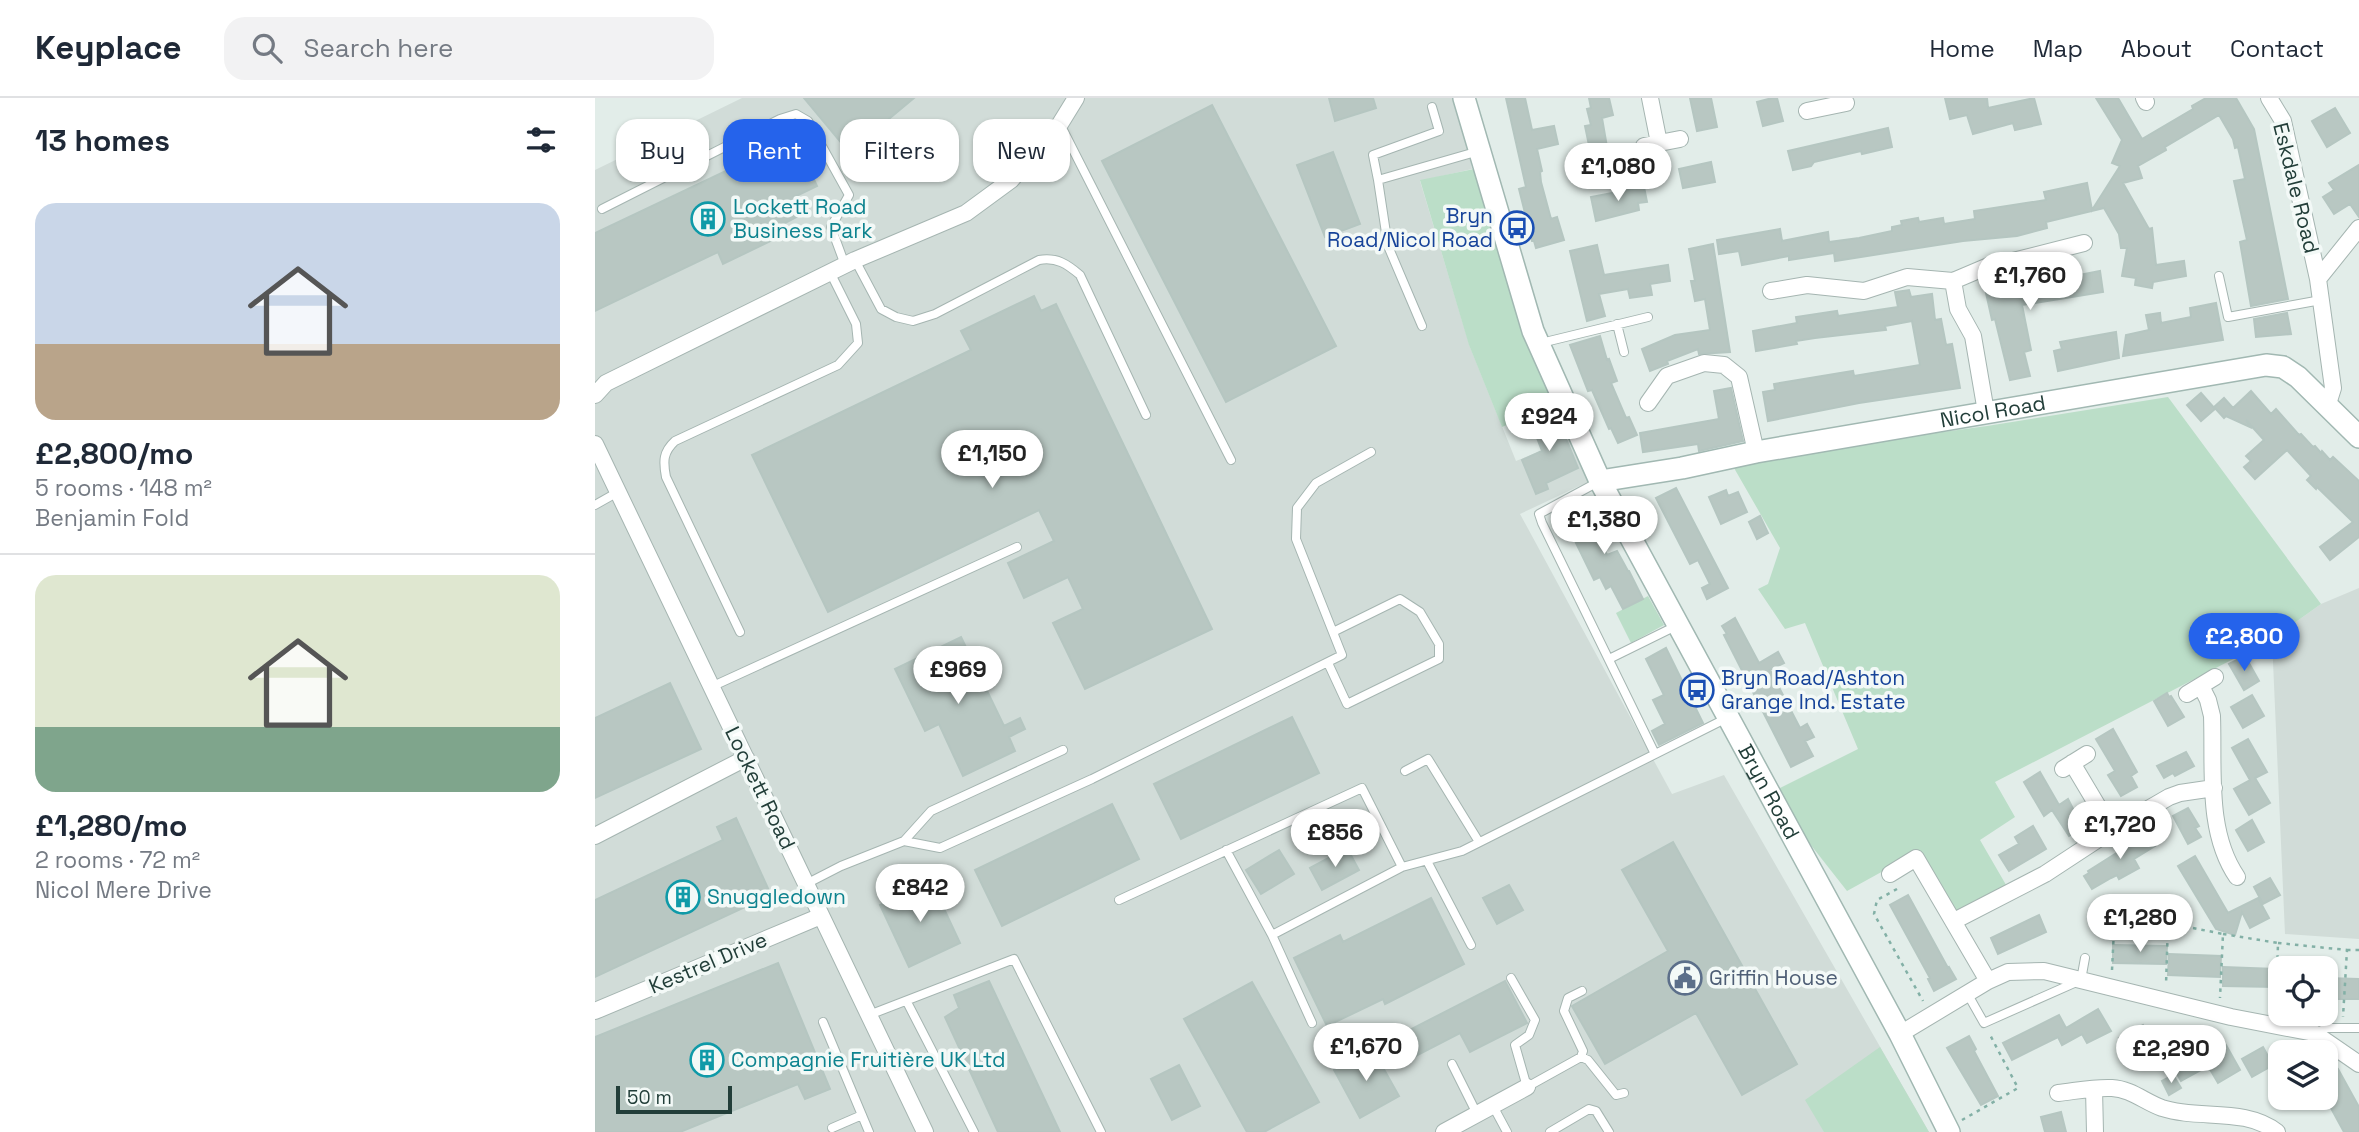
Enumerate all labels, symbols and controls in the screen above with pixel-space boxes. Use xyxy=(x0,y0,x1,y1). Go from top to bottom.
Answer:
search box xyxy=(224,17,714,80)
text: Keyplace xyxy=(35,27,182,69)
icon: search xyxy=(248,29,286,67)
text: Search here xyxy=(304,31,453,65)
text: Home xyxy=(1929,33,1995,64)
text: Map xyxy=(2033,33,2083,64)
text: About xyxy=(2121,33,2192,64)
text: Contact xyxy=(2230,33,2324,64)
chip: Buy xyxy=(616,119,709,182)
chip: Rent xyxy=(723,119,826,182)
chip: Filters xyxy=(840,119,959,182)
chip: New xyxy=(973,119,1070,182)
street label: Eskdale Road xyxy=(2267,120,2326,256)
text: 13 homes xyxy=(35,121,170,160)
icon: filters xyxy=(522,121,560,159)
pin: £1,080 xyxy=(1561,144,1675,203)
text: £1,080 xyxy=(1580,151,1656,181)
place label: Lockett Road Business Park xyxy=(733,193,872,244)
building icon: Lockett Road Business Park xyxy=(689,200,727,238)
place label: Bryn Road/Nicol Road xyxy=(1327,202,1493,253)
bus stop icon: Bryn Road/Nicol Road xyxy=(1498,209,1536,247)
icon: home xyxy=(235,248,361,374)
pin: £1,760 xyxy=(1973,252,2087,312)
text: £1,760 xyxy=(1994,260,2066,290)
street label: Nicol Road xyxy=(1938,389,2048,433)
pin: £924 xyxy=(1508,394,1590,453)
text: £924 xyxy=(1521,401,1577,431)
pin: £1,150 xyxy=(935,430,1049,490)
text: £2,800/mo xyxy=(35,434,193,473)
text: £1,150 xyxy=(957,438,1027,468)
text: 5 rooms · 148 m² xyxy=(35,473,212,503)
pin: £1,380 xyxy=(1547,496,1661,556)
text: Benjamin Fold xyxy=(35,503,189,533)
text: £1,380 xyxy=(1567,504,1641,534)
pin: £2,800 xyxy=(2187,614,2301,673)
icon: home xyxy=(235,620,361,746)
text: £2,800 xyxy=(2205,621,2283,651)
pin: £969 xyxy=(917,646,999,706)
text: £969 xyxy=(929,654,987,684)
place label: Bryn Road/Ashton Grange Ind. Estate xyxy=(1721,664,1906,715)
bus stop icon: Bryn Road/Ashton Grange Ind. Estate xyxy=(1678,671,1716,709)
street label: Lockett Road xyxy=(719,722,802,854)
street label: Bryn Road xyxy=(1732,739,1806,844)
pin: £1,720 xyxy=(2063,802,2177,861)
text: £1,280/mo xyxy=(35,806,187,845)
text: £1,720 xyxy=(2084,809,2156,839)
pin: £856 xyxy=(1294,810,1376,869)
text: £856 xyxy=(1307,817,1363,847)
text: 2 rooms · 72 m² xyxy=(35,845,200,875)
pin: £842 xyxy=(879,864,961,924)
text: £842 xyxy=(892,872,948,902)
text: Nicol Mere Drive xyxy=(35,875,212,905)
building icon: Snuggledown xyxy=(664,878,702,916)
place label: Snuggledown xyxy=(707,883,846,910)
pin: £1,280 xyxy=(2083,894,2197,954)
text: £1,280 xyxy=(2103,902,2177,932)
street label: Kestrel Drive xyxy=(644,925,771,1000)
map controls xyxy=(2268,956,2338,1110)
button: locate xyxy=(2268,956,2338,1026)
public building icon: Griffin House xyxy=(1666,959,1704,997)
place label: Griffin House xyxy=(1709,964,1838,991)
pin: £1,670 xyxy=(1309,1024,1423,1083)
pin: £2,290 xyxy=(2114,1026,2228,1085)
text: £1,670 xyxy=(1329,1031,1403,1061)
text: £2,290 xyxy=(2132,1033,2210,1063)
button: layers xyxy=(2268,1040,2338,1110)
building icon: Compagnie Fruitière UK Ltd xyxy=(688,1041,726,1079)
place label: Compagnie Fruitière UK Ltd xyxy=(731,1046,1006,1073)
scale bar xyxy=(616,1083,731,1115)
text: 50 m xyxy=(627,1085,672,1110)

